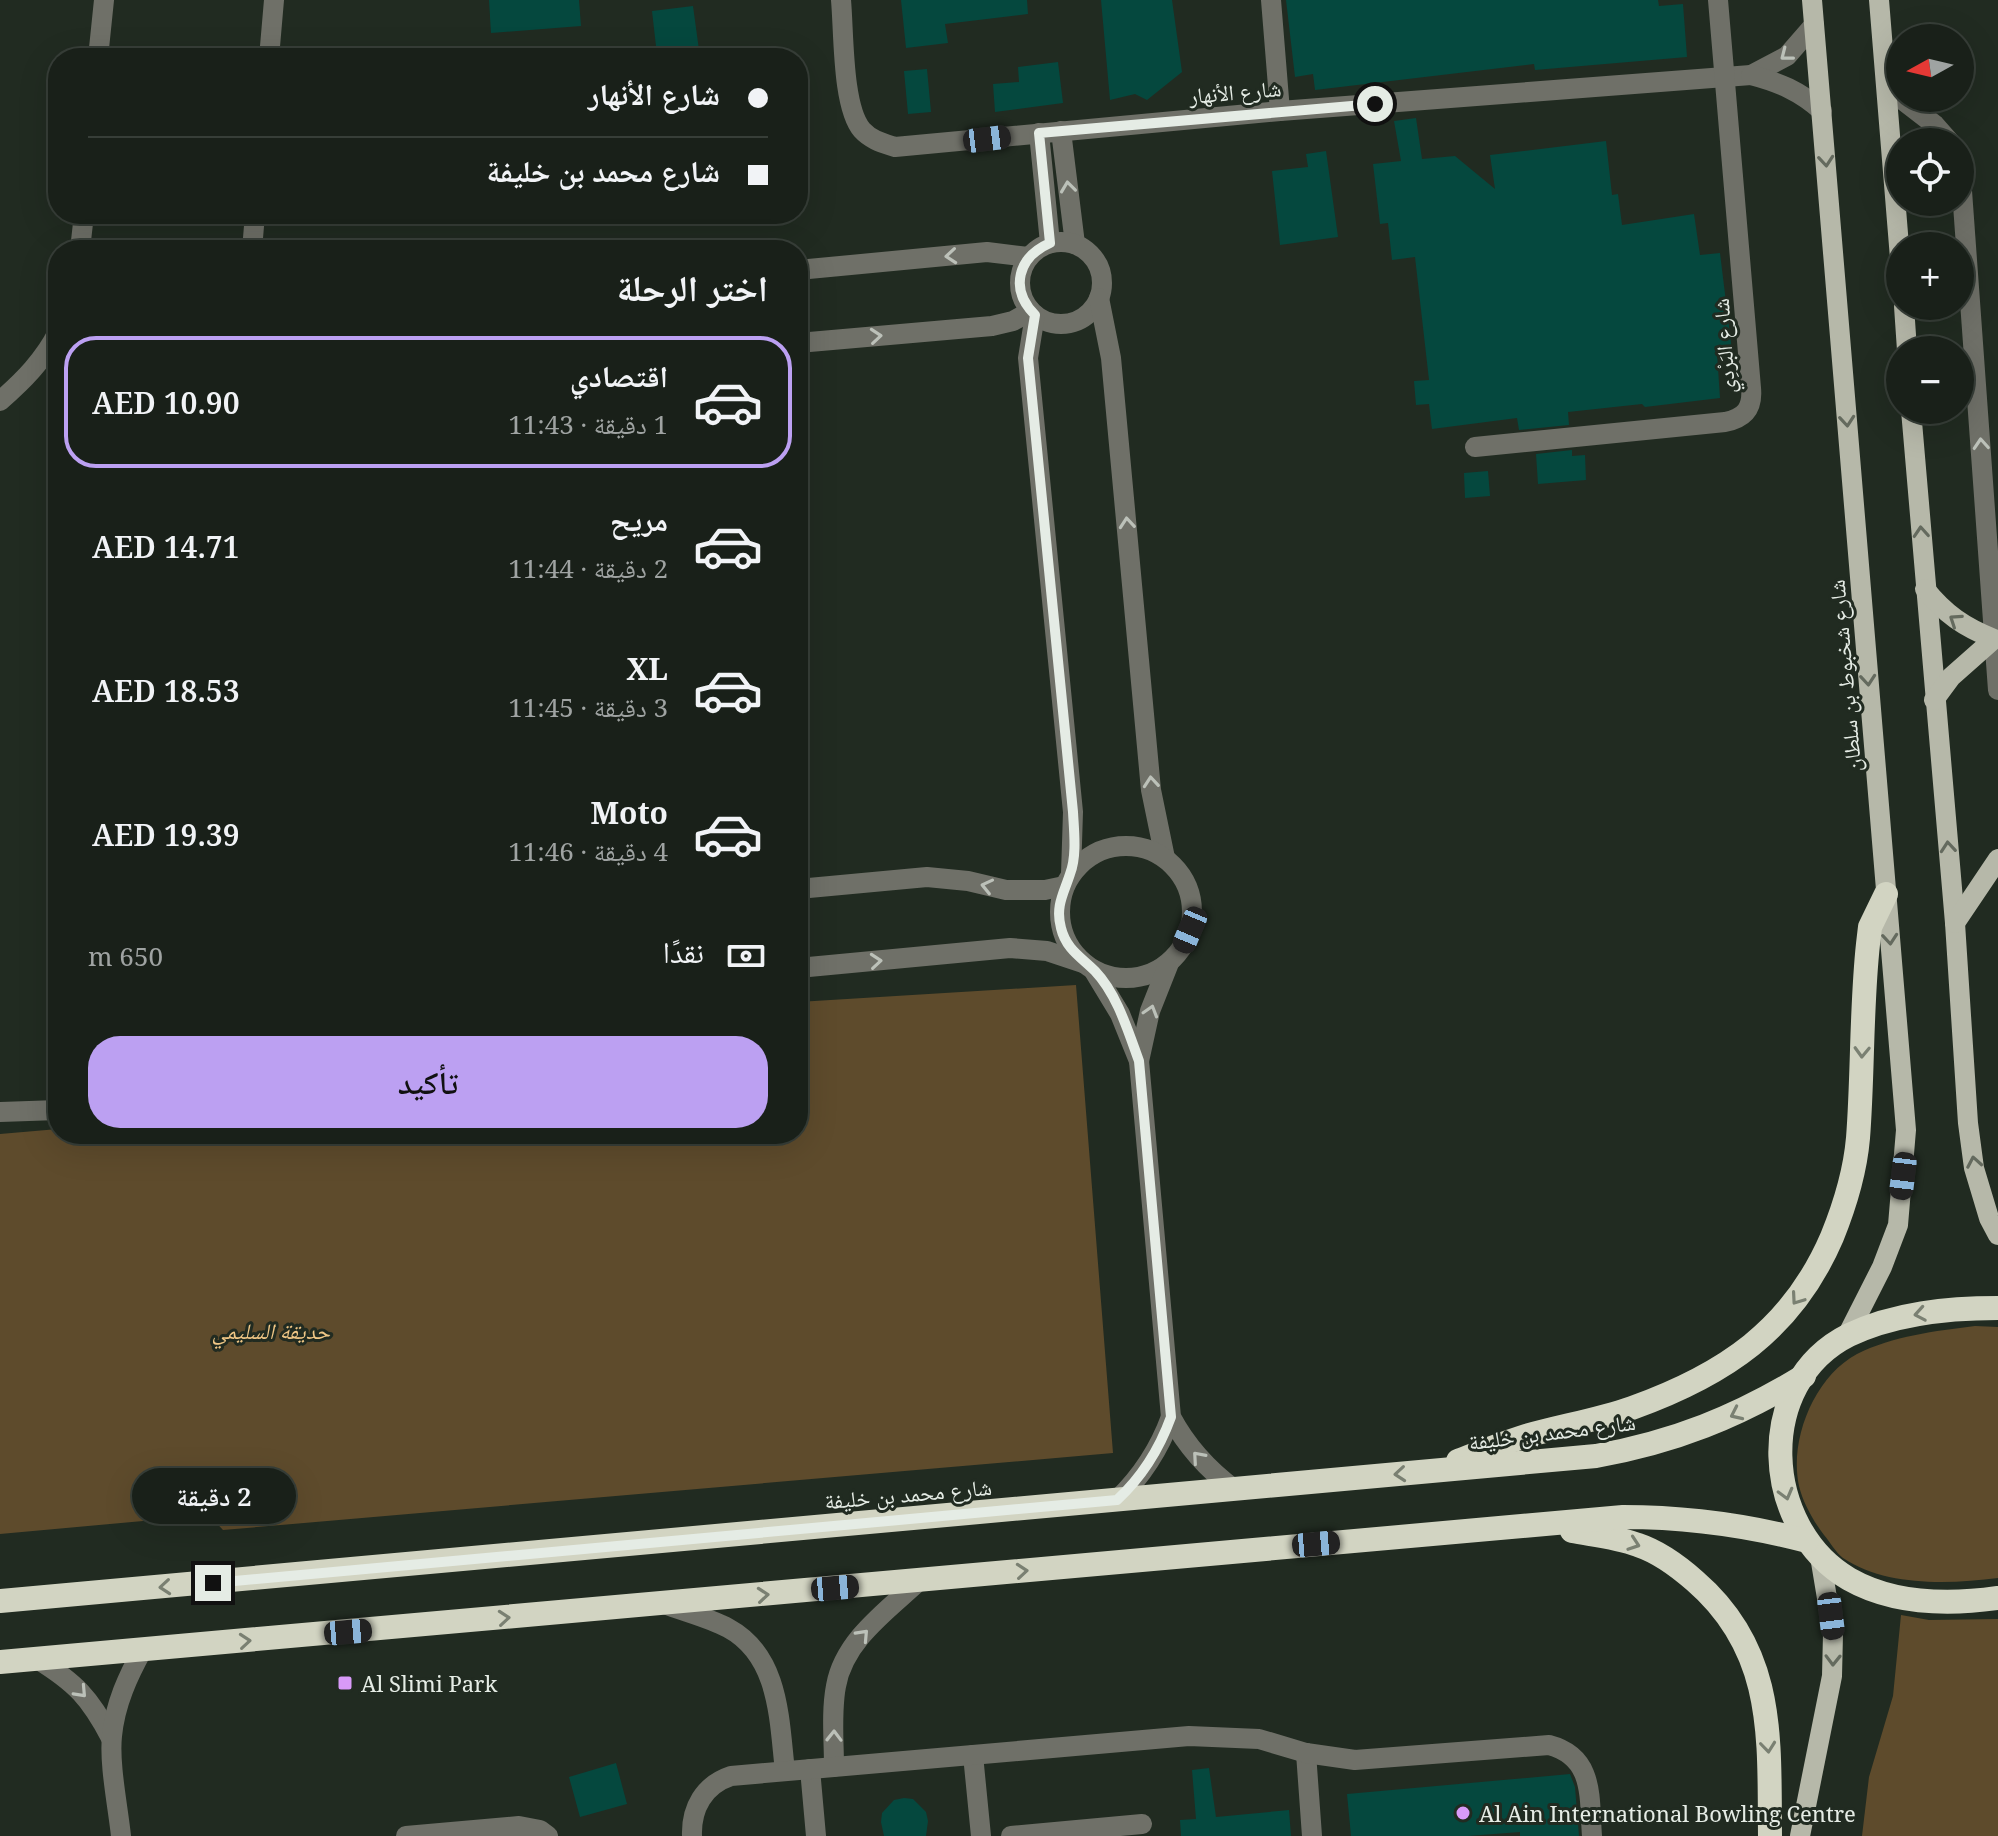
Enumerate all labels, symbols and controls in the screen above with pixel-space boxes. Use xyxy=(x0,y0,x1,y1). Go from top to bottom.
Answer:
north arrow xyxy=(1886,24,1974,112)
map controls xyxy=(1886,24,1974,424)
one-way arrow xyxy=(1780,45,1795,59)
street label: شارع الأنهار xyxy=(1187,72,1282,110)
text: شارع الأنهار xyxy=(588,73,720,114)
route start xyxy=(1357,86,1393,122)
car xyxy=(962,124,1012,154)
button: locate xyxy=(1886,128,1974,216)
text: شارع محمد بن خليفة xyxy=(487,150,720,191)
one-way arrow xyxy=(1817,155,1834,168)
one-way arrow xyxy=(1060,180,1077,194)
button: + xyxy=(1886,232,1974,320)
one-way arrow xyxy=(944,247,957,264)
text: اختر الرحلة xyxy=(617,263,768,312)
street label: شارع البَرْدِي xyxy=(1705,297,1745,395)
one-way arrow xyxy=(870,328,883,345)
button: − xyxy=(1886,336,1974,424)
text: اقتصادي xyxy=(570,355,668,396)
icon: car xyxy=(692,366,764,438)
text: AED 10.90 xyxy=(92,382,240,423)
text: 1 دقيقة · 11:43 xyxy=(508,406,668,442)
one-way arrow xyxy=(1838,414,1855,427)
one-way arrow xyxy=(1973,437,1990,450)
text: مريح xyxy=(610,499,668,540)
icon: car xyxy=(692,510,764,582)
one-way arrow xyxy=(1119,516,1136,529)
one-way arrow xyxy=(1913,525,1930,538)
text: AED 14.71 xyxy=(92,526,240,567)
text: 2 دقيقة · 11:44 xyxy=(508,550,668,586)
street label: شارع شخبوط بن سلطان xyxy=(1821,579,1867,773)
one-way arrow xyxy=(1950,615,1964,630)
text: XL xyxy=(626,648,668,689)
icon: car xyxy=(692,654,764,726)
text: AED 18.53 xyxy=(92,670,240,711)
one-way arrow xyxy=(1859,674,1876,687)
text: 3 دقيقة · 11:45 xyxy=(508,689,668,725)
one-way arrow xyxy=(1143,775,1160,788)
text: Moto xyxy=(590,792,668,833)
icon: car xyxy=(692,798,764,870)
text: AED 19.39 xyxy=(92,814,240,855)
text: 4 دقيقة · 11:46 xyxy=(508,833,668,869)
one-way arrow xyxy=(1940,840,1957,853)
one-way arrow xyxy=(980,878,994,895)
car xyxy=(1170,903,1210,957)
text: نقدًا xyxy=(663,931,704,972)
one-way arrow xyxy=(1881,933,1898,946)
icon: cash xyxy=(724,934,768,978)
text: 650 m xyxy=(88,938,163,974)
one-way arrow xyxy=(870,952,883,969)
one-way arrow xyxy=(1142,1004,1158,1018)
button: تأكيد xyxy=(88,1036,768,1128)
one-way arrow xyxy=(1853,1046,1870,1059)
car xyxy=(1888,1151,1918,1201)
one-way arrow xyxy=(1966,1155,1983,1168)
one-way arrow xyxy=(1792,1290,1807,1304)
one-way arrow xyxy=(1914,1305,1927,1322)
park label: حديقة السليمي xyxy=(212,1315,331,1349)
one-way arrow xyxy=(1730,1404,1745,1420)
street label: شارع محمد بن خليفة xyxy=(1467,1406,1637,1456)
one-way arrow xyxy=(1193,1452,1208,1467)
one-way arrow xyxy=(1393,1465,1406,1482)
callout: 2 دقيقة xyxy=(131,1467,295,1523)
street label: شارع محمد بن خليفة xyxy=(823,1471,993,1515)
text: 2 دقيقة xyxy=(176,1478,252,1514)
one-way arrow xyxy=(1776,1487,1793,1501)
car xyxy=(1291,1530,1341,1558)
one-way arrow xyxy=(1626,1535,1640,1551)
one-way arrow xyxy=(1016,1562,1029,1579)
route end xyxy=(195,1565,231,1601)
car xyxy=(810,1574,860,1602)
one-way arrow xyxy=(158,1578,171,1595)
one-way arrow xyxy=(757,1586,770,1603)
car xyxy=(1816,1591,1846,1641)
one-way arrow xyxy=(498,1610,511,1627)
car xyxy=(323,1618,373,1646)
one-way arrow xyxy=(854,1629,868,1644)
one-way arrow xyxy=(239,1633,252,1650)
one-way arrow xyxy=(1824,1654,1841,1667)
place label: Al Slimi Park xyxy=(361,1668,497,1698)
marker: Al Slimi Park xyxy=(336,1674,354,1692)
one-way arrow xyxy=(72,1683,86,1697)
one-way arrow xyxy=(825,1729,843,1742)
one-way arrow xyxy=(1759,1741,1776,1754)
place label: Al Ain International Bowling Centre xyxy=(1479,1798,1856,1828)
marker: Al Ain International Bowling Centre xyxy=(1454,1804,1472,1822)

